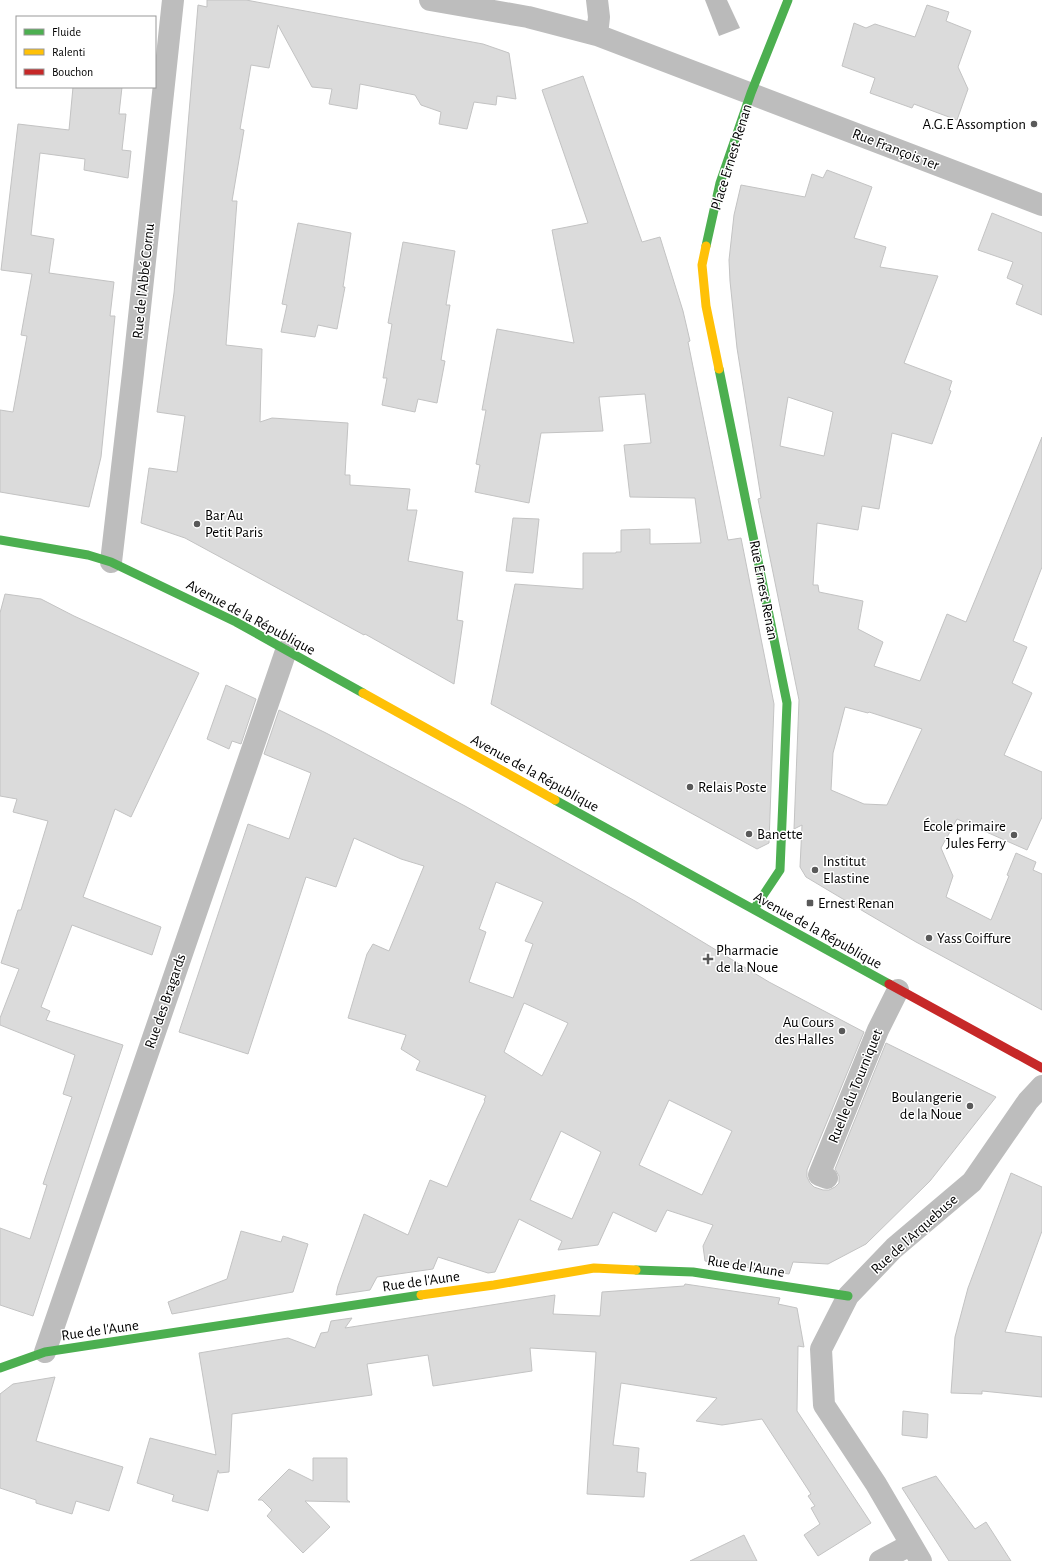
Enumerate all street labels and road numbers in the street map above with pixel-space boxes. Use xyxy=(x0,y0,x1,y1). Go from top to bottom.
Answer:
street label: Place Ernest Renan xyxy=(708,102,755,212)
street label: Rue François 1er xyxy=(850,126,942,173)
street label: Rue de l'Abbé Cornu xyxy=(130,222,157,339)
street label: Rue Ernest Renan xyxy=(746,539,781,641)
street label: Avenue de la République xyxy=(184,577,318,658)
street label: Avenue de la République xyxy=(468,732,601,815)
street label: Avenue de la République xyxy=(751,889,884,972)
street label: Rue des Bragards xyxy=(142,952,189,1051)
street label: Ruelle du Tourniquet xyxy=(826,1027,885,1145)
street label: Rue de l'Arquebuse xyxy=(868,1192,961,1277)
street label: Rue de l'Aune xyxy=(706,1253,786,1280)
street label: Rue de l'Aune xyxy=(381,1269,461,1294)
street label: Rue de l'Aune xyxy=(60,1318,140,1343)

